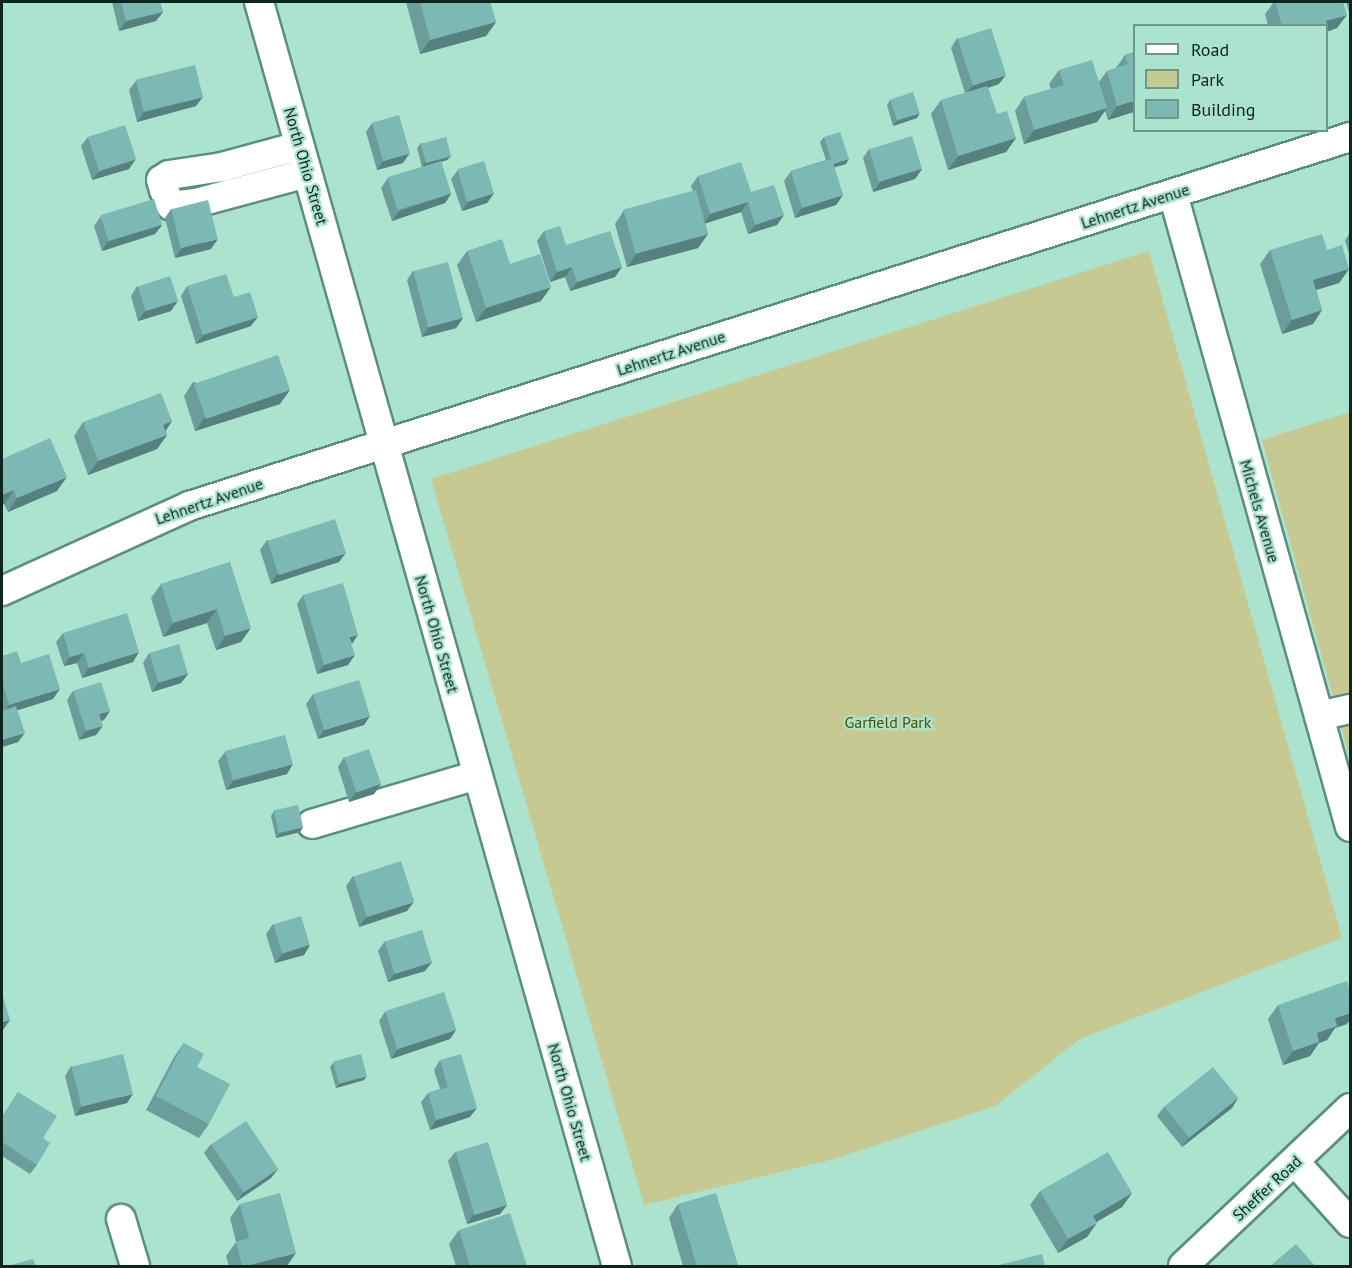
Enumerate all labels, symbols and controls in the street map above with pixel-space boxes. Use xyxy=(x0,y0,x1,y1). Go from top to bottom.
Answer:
legend xyxy=(1133,24,1328,132)
text: Road xyxy=(1191,38,1229,61)
text: Park xyxy=(1191,68,1224,91)
text: Building xyxy=(1191,98,1255,121)
street label: North Ohio Street xyxy=(280,105,332,227)
street label: Lehnertz Avenue xyxy=(1078,179,1192,233)
street label: Lehnertz Avenue xyxy=(614,326,728,380)
street label: Michels Avenue xyxy=(1236,457,1284,565)
street label: Lehnertz Avenue xyxy=(152,473,266,529)
street label: North Ohio Street xyxy=(411,573,463,695)
park label: Garfield Park xyxy=(845,712,931,732)
street label: North Ohio Street xyxy=(544,1041,596,1163)
street label: Sheffer Road xyxy=(1229,1151,1305,1225)

